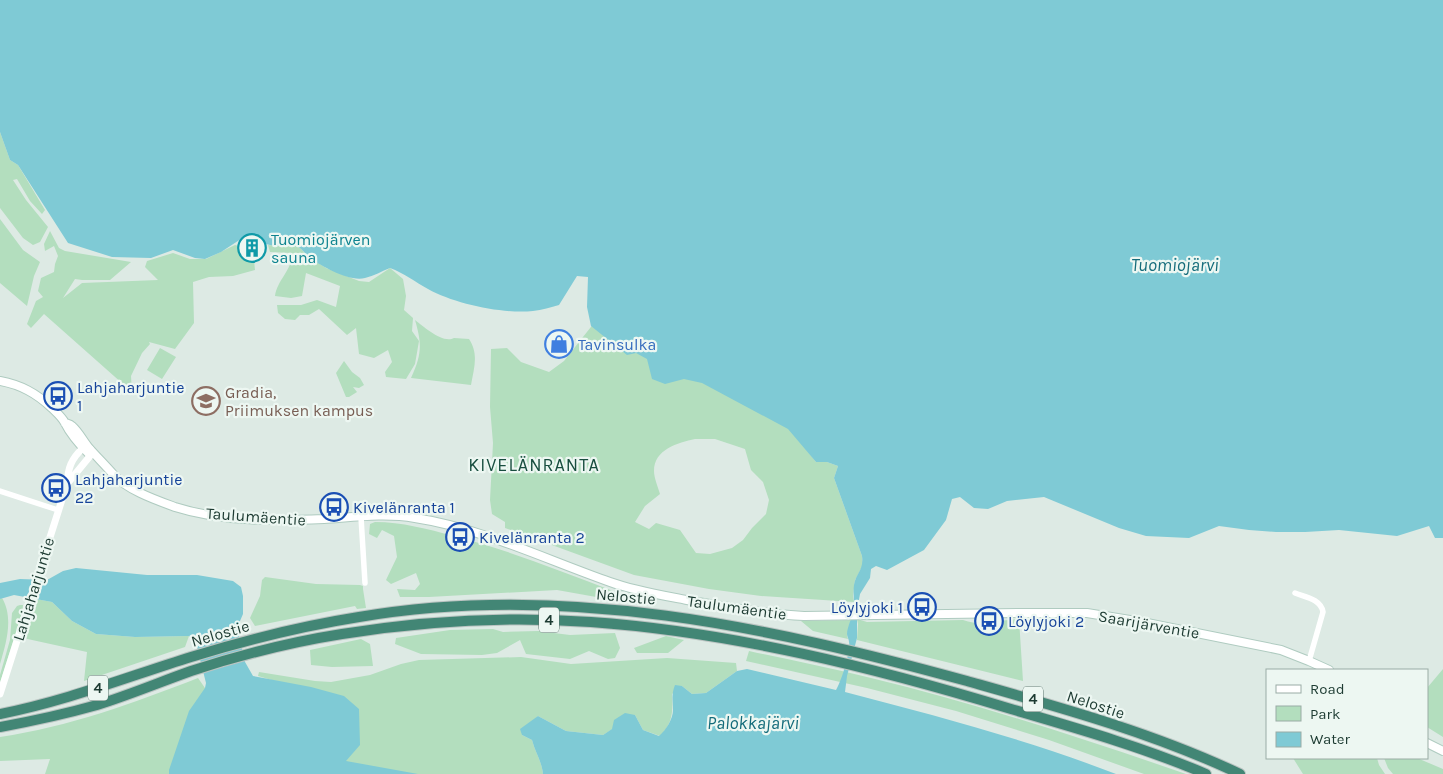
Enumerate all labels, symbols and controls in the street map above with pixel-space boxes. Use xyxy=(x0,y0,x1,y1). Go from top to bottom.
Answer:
place label: Tuomiojärven sauna xyxy=(271,230,370,267)
building icon: Tuomiojärven sauna xyxy=(237,233,267,263)
water label: Tuomiojärvi xyxy=(1131,254,1219,276)
shop icon: Tavinsulka xyxy=(544,329,574,359)
place label: Tavinsulka xyxy=(578,335,656,354)
place label: Lahjaharjuntie 1 xyxy=(77,378,184,415)
bus stop icon: Lahjaharjuntie 1 xyxy=(43,381,73,411)
place label: Gradia, Priimuksen kampus xyxy=(225,383,373,420)
school or university icon: Gradia, Priimuksen kampus xyxy=(191,386,221,416)
district label: KIVELÄNRANTA xyxy=(468,454,600,476)
place label: Lahjaharjuntie 22 xyxy=(75,470,182,507)
bus stop icon: Lahjaharjuntie 22 xyxy=(41,473,71,503)
bus stop icon: Kivelänranta 1 xyxy=(319,492,349,522)
place label: Kivelänranta 1 xyxy=(353,498,455,517)
street label: Taulumäentie xyxy=(205,504,306,529)
bus stop icon: Kivelänranta 2 xyxy=(445,522,475,552)
place label: Kivelänranta 2 xyxy=(479,528,585,547)
street label: Lahjaharjuntie xyxy=(9,535,58,643)
street label: Nelostie xyxy=(595,584,657,609)
street label: Taulumäentie xyxy=(686,591,788,624)
bus stop icon: Löylyjoki 1 xyxy=(907,592,937,622)
place label: Löylyjoki 1 xyxy=(831,598,903,617)
bus stop icon: Löylyjoki 2 xyxy=(974,606,1004,636)
street label: Saarijärventie xyxy=(1097,606,1201,643)
road number: 4 xyxy=(539,608,559,632)
place label: Löylyjoki 2 xyxy=(1008,612,1084,631)
street label: Nelostie xyxy=(189,616,251,651)
legend xyxy=(1266,669,1428,759)
road number: 4 xyxy=(88,676,108,700)
text: Road xyxy=(1310,680,1345,698)
road number: 4 xyxy=(1023,686,1043,712)
street label: Nelostie xyxy=(1064,686,1127,723)
text: Park xyxy=(1310,705,1340,723)
water label: Palokkajärvi xyxy=(707,712,799,734)
text: Water xyxy=(1310,730,1351,748)

